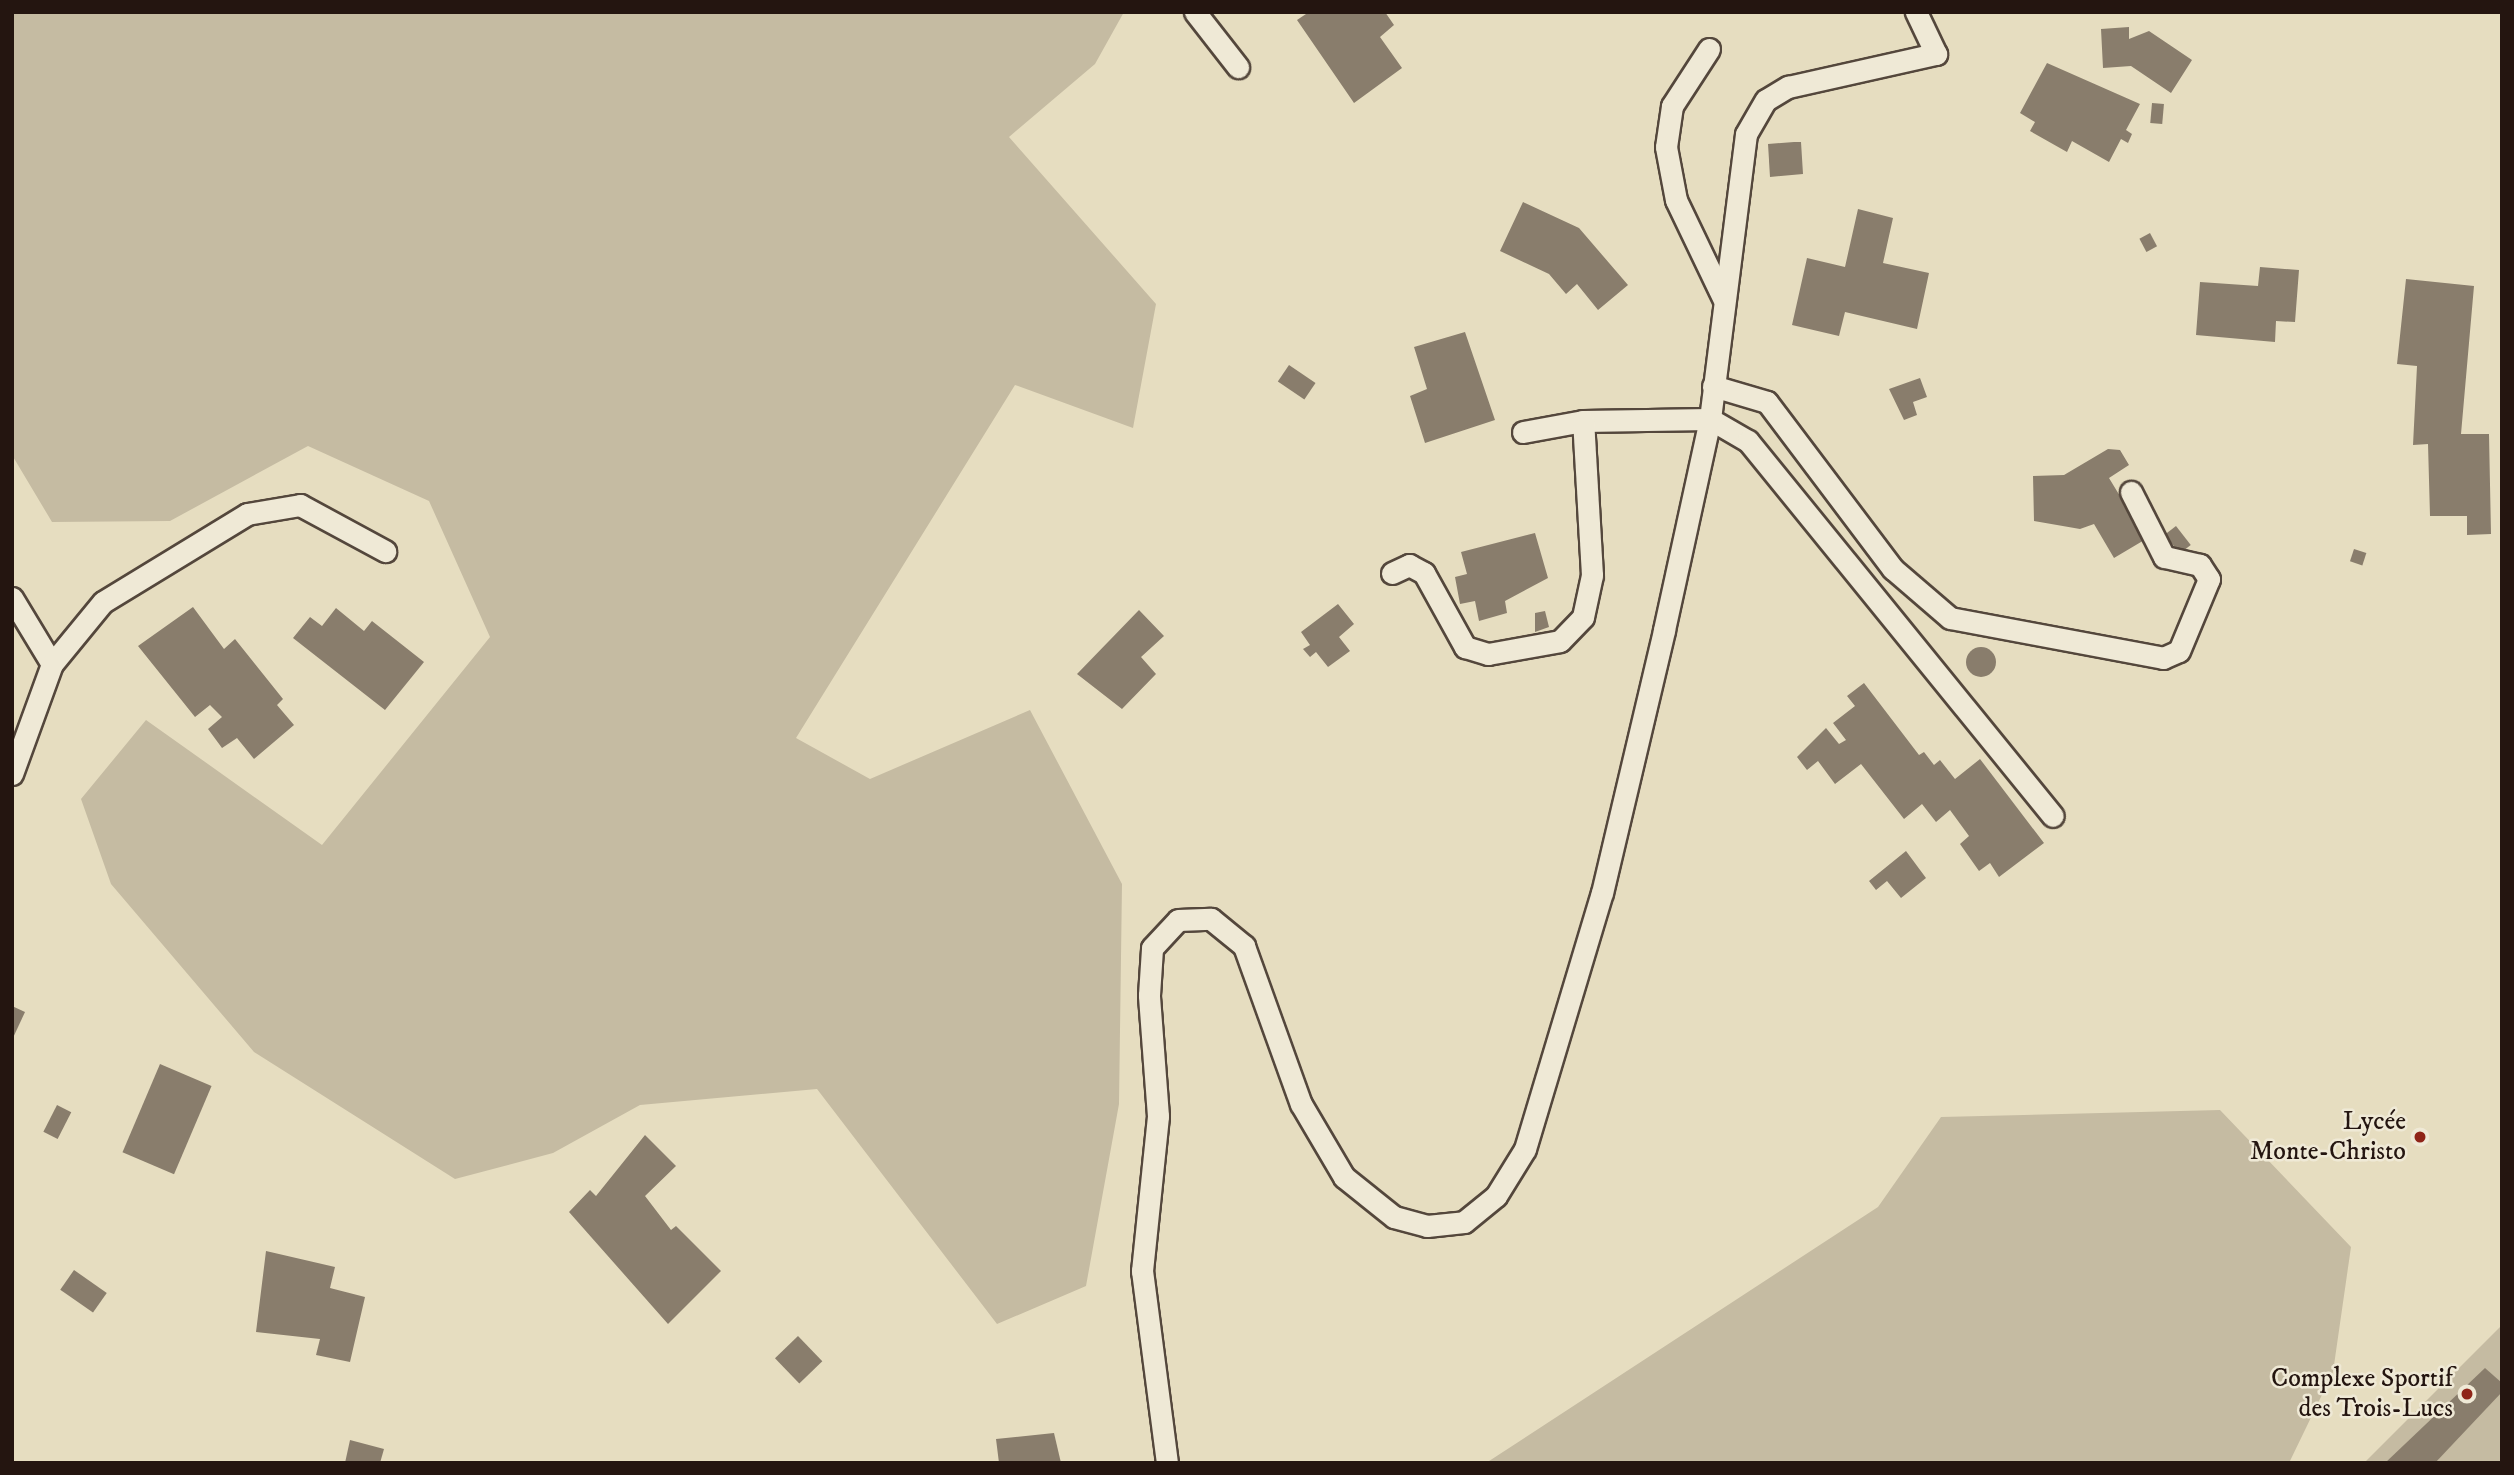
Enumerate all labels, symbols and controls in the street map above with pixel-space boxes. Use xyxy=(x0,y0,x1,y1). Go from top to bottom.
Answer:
place label: Lycée Monte-Christo xyxy=(2250,1106,2406,1168)
marker: Lycée Monte-Christo xyxy=(2412,1129,2428,1145)
place label: Complexe Sportif des Trois-Lucs xyxy=(2271,1363,2453,1424)
marker: Complexe Sportif des Trois-Lucs xyxy=(2459,1386,2475,1402)

